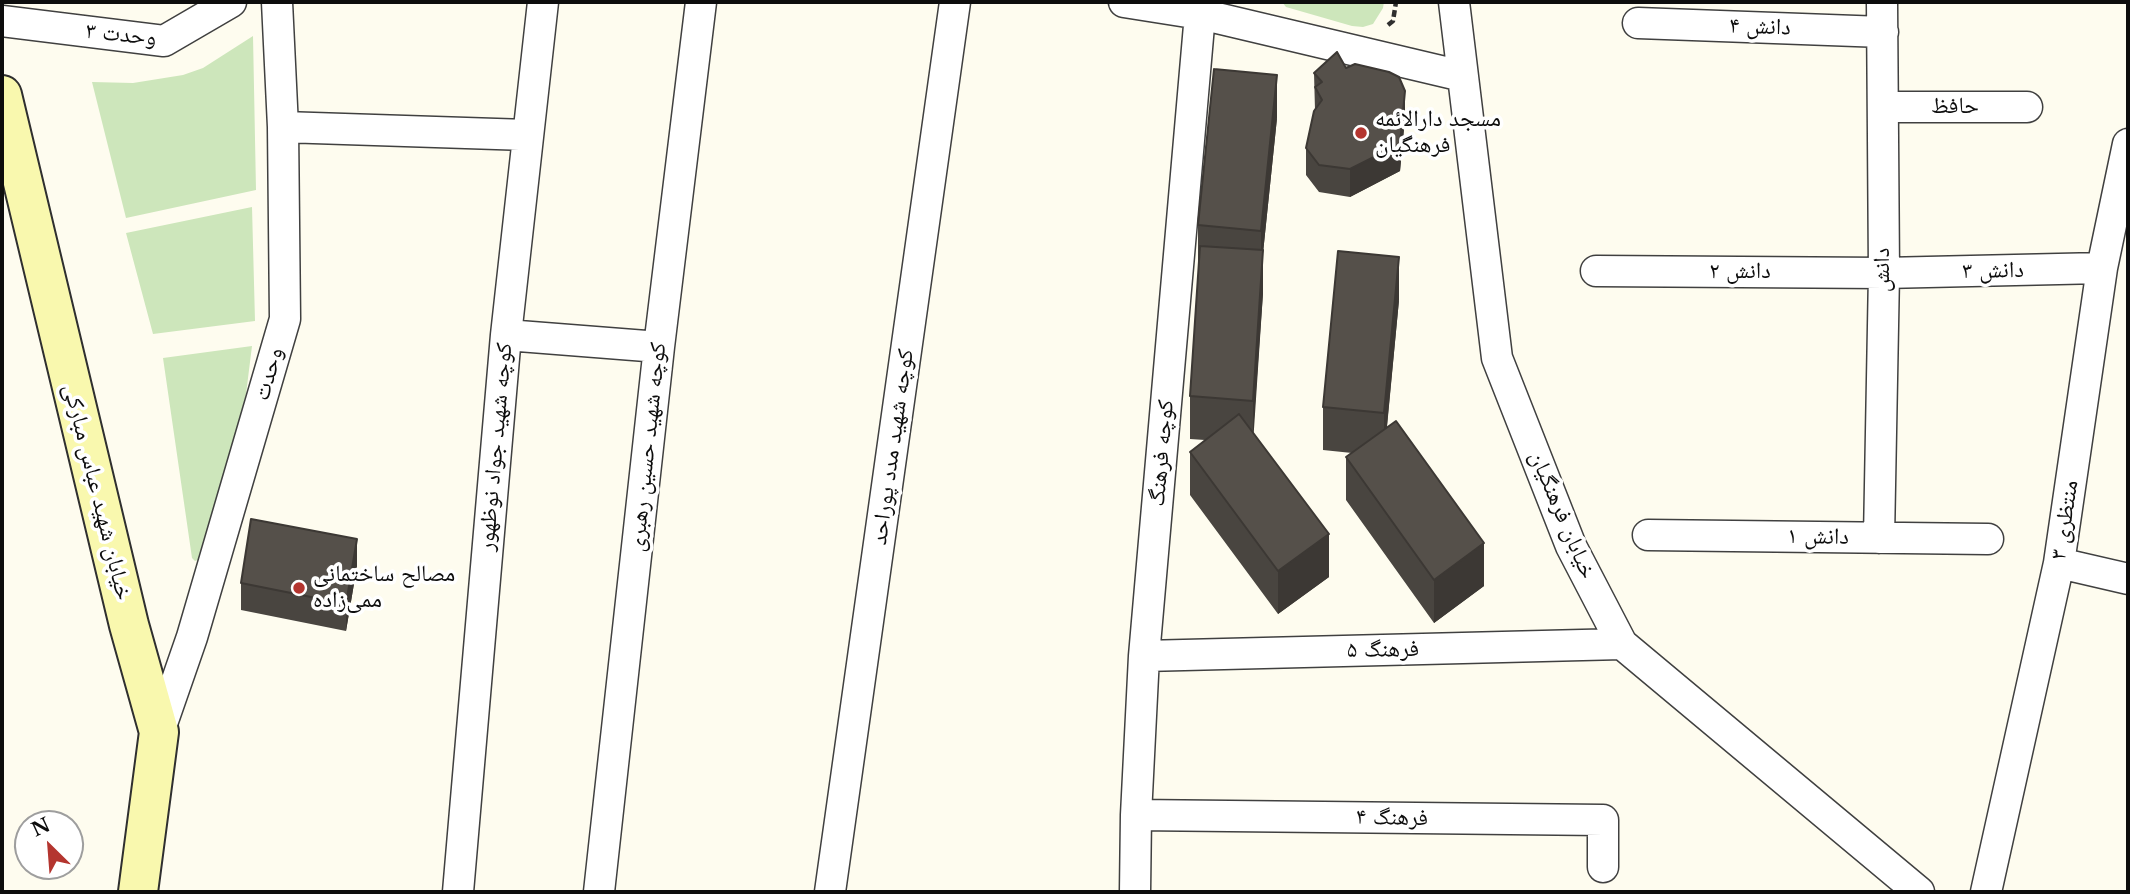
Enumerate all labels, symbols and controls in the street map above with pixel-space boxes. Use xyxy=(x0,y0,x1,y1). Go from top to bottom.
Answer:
street label: دانش ۴ xyxy=(1729,12,1791,42)
street label: وحدت ۳ xyxy=(84,18,158,52)
street label: حافظ xyxy=(1931,93,1979,121)
place label: مسجد دارالائمه فرهنگیان xyxy=(1375,106,1501,160)
marker: مسجد دارالائمه فرهنگیان xyxy=(1353,125,1369,141)
street label: دانش xyxy=(1869,248,1897,292)
street label: دانش ۳ xyxy=(1962,257,2024,285)
street label: دانش ۲ xyxy=(1709,258,1771,286)
street label: کوچه شهید حسین رهبری xyxy=(623,341,673,553)
street label: کوچه شهید جواد نوظهور xyxy=(473,342,519,552)
street label: وحدت xyxy=(248,344,290,404)
street label: کوچه شهید مدد پوراحد xyxy=(866,347,920,547)
street label: خیابان شهید عباس مبارکی xyxy=(57,381,137,603)
street label: کوچه فرهنگ xyxy=(1144,398,1180,508)
street label: خیابان فرهنگیان xyxy=(1523,447,1601,583)
street label: منتظری ۳ xyxy=(2045,478,2085,562)
street label: دانش ۱ xyxy=(1787,523,1849,551)
place label: مصالح ساختمانی ممی‌زاده xyxy=(313,561,455,615)
marker: مصالح ساختمانی ممی‌زاده xyxy=(291,580,307,596)
street label: فرهنگ ۵ xyxy=(1347,636,1419,664)
street label: فرهنگ ۴ xyxy=(1356,804,1428,832)
north arrow xyxy=(14,810,84,880)
text: N xyxy=(28,813,54,842)

